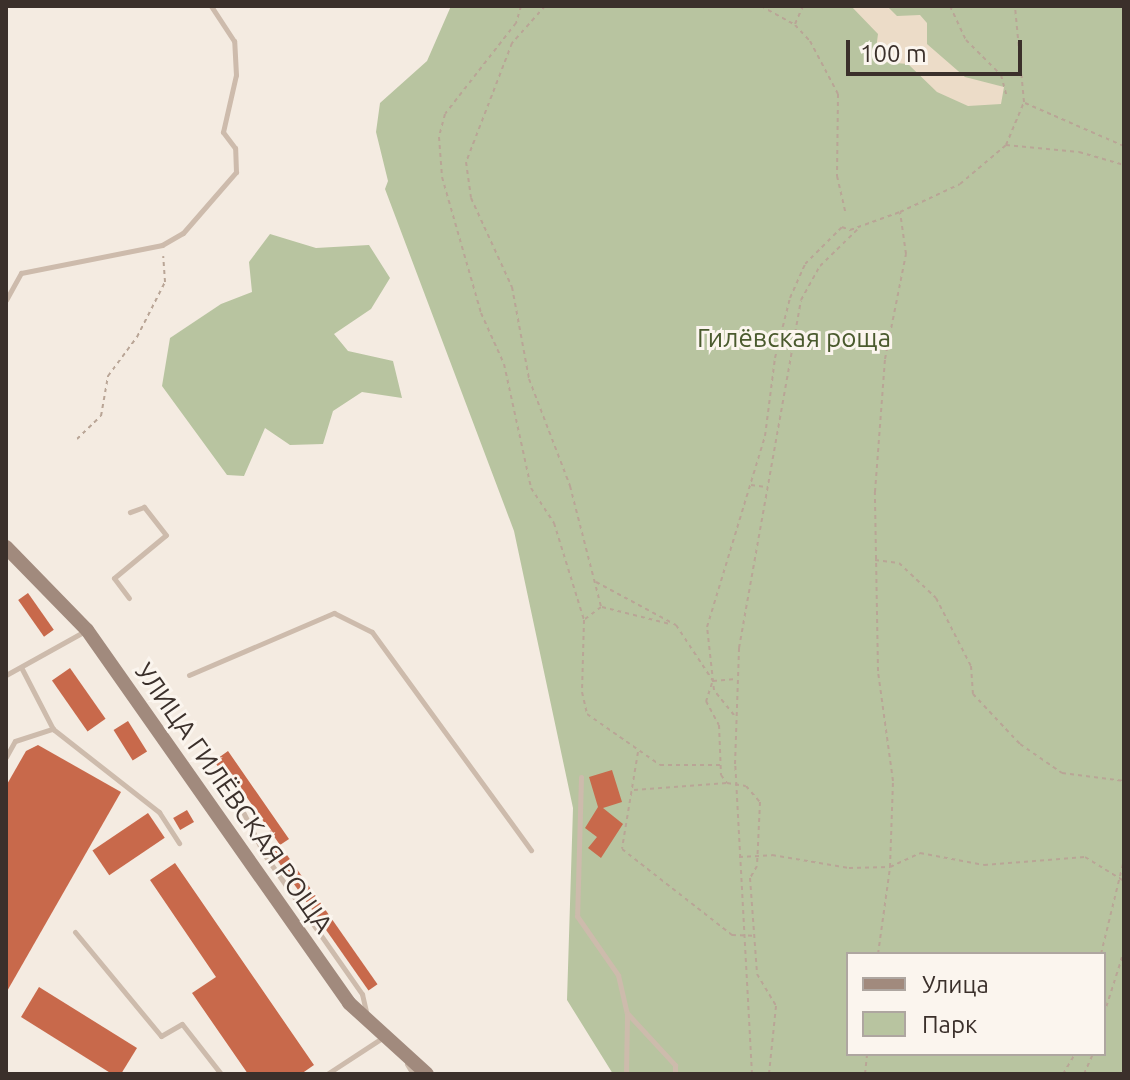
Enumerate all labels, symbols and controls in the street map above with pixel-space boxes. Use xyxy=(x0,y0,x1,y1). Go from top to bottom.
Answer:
scale bar xyxy=(850,24,1026,74)
text: 100 m xyxy=(860,40,927,67)
park label: Гилёвская роща xyxy=(697,322,891,354)
street label: УЛИЦА ГИЛЁВСКАЯ РОЩА xyxy=(129,657,339,939)
legend xyxy=(846,952,1106,1056)
text: Улица xyxy=(922,971,989,998)
text: Парк xyxy=(922,1011,977,1038)

